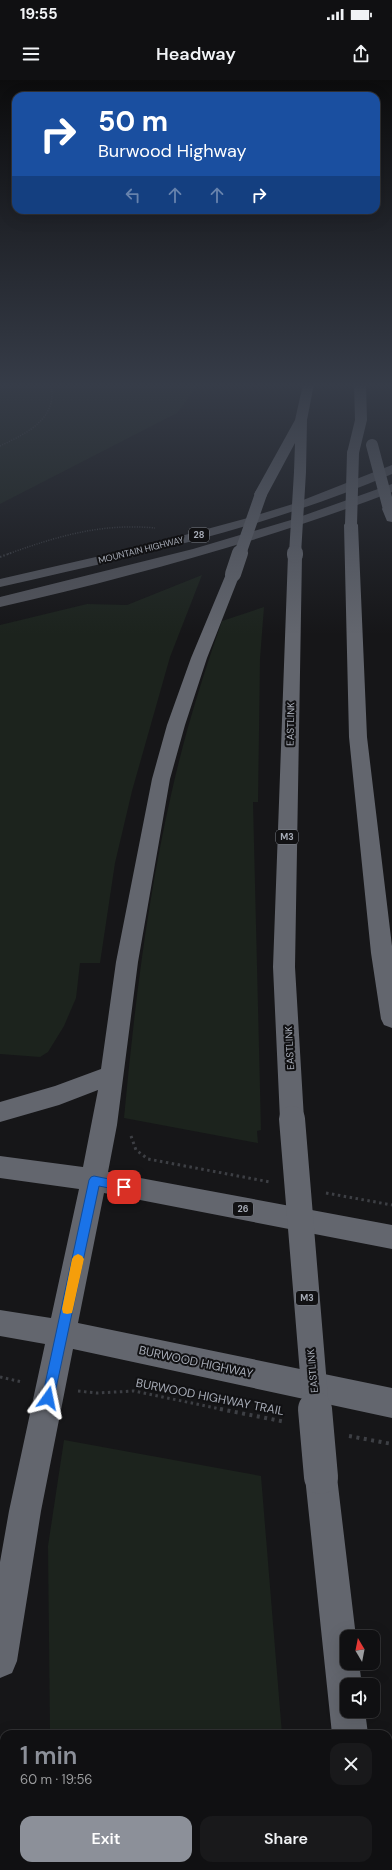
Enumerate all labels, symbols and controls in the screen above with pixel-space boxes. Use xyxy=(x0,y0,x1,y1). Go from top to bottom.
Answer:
text: 19:55 xyxy=(20,4,57,24)
text: Headway xyxy=(156,42,236,66)
icon: menu xyxy=(20,43,42,65)
icon: share xyxy=(350,43,372,65)
text: 50 m xyxy=(98,103,168,140)
icon: right xyxy=(32,108,84,160)
text: Burwood Highway xyxy=(98,139,247,163)
icon: left xyxy=(122,184,144,206)
icon: ahead xyxy=(164,184,186,206)
icon: ahead xyxy=(206,184,228,206)
icon: right xyxy=(248,184,270,206)
road number: 28 xyxy=(189,528,209,542)
street label: MOUNTAIN HIGHWAY xyxy=(97,533,186,566)
street label: EASTLINK xyxy=(284,702,297,746)
road number: M3 xyxy=(276,830,298,844)
street label: EASTLINK xyxy=(282,1026,297,1070)
pin xyxy=(107,1170,141,1204)
icon: arrive xyxy=(113,1176,135,1198)
road number: 26 xyxy=(233,1202,253,1216)
road number: M3 xyxy=(296,1291,318,1305)
street label: BURWOOD HIGHWAY xyxy=(137,1342,255,1382)
street label: EASTLINK xyxy=(304,1348,321,1393)
street label: BURWOOD HIGHWAY TRAIL xyxy=(135,1375,285,1419)
position arrow xyxy=(27,1377,69,1419)
north arrow xyxy=(340,1630,380,1670)
map controls xyxy=(340,1630,380,1718)
button: sound xyxy=(340,1678,380,1718)
text: 1 min xyxy=(20,1740,77,1771)
button: close xyxy=(330,1743,372,1785)
text: 60 m · 19:56 xyxy=(20,1771,93,1788)
button: Exit xyxy=(20,1816,192,1862)
button: Share xyxy=(200,1816,372,1862)

